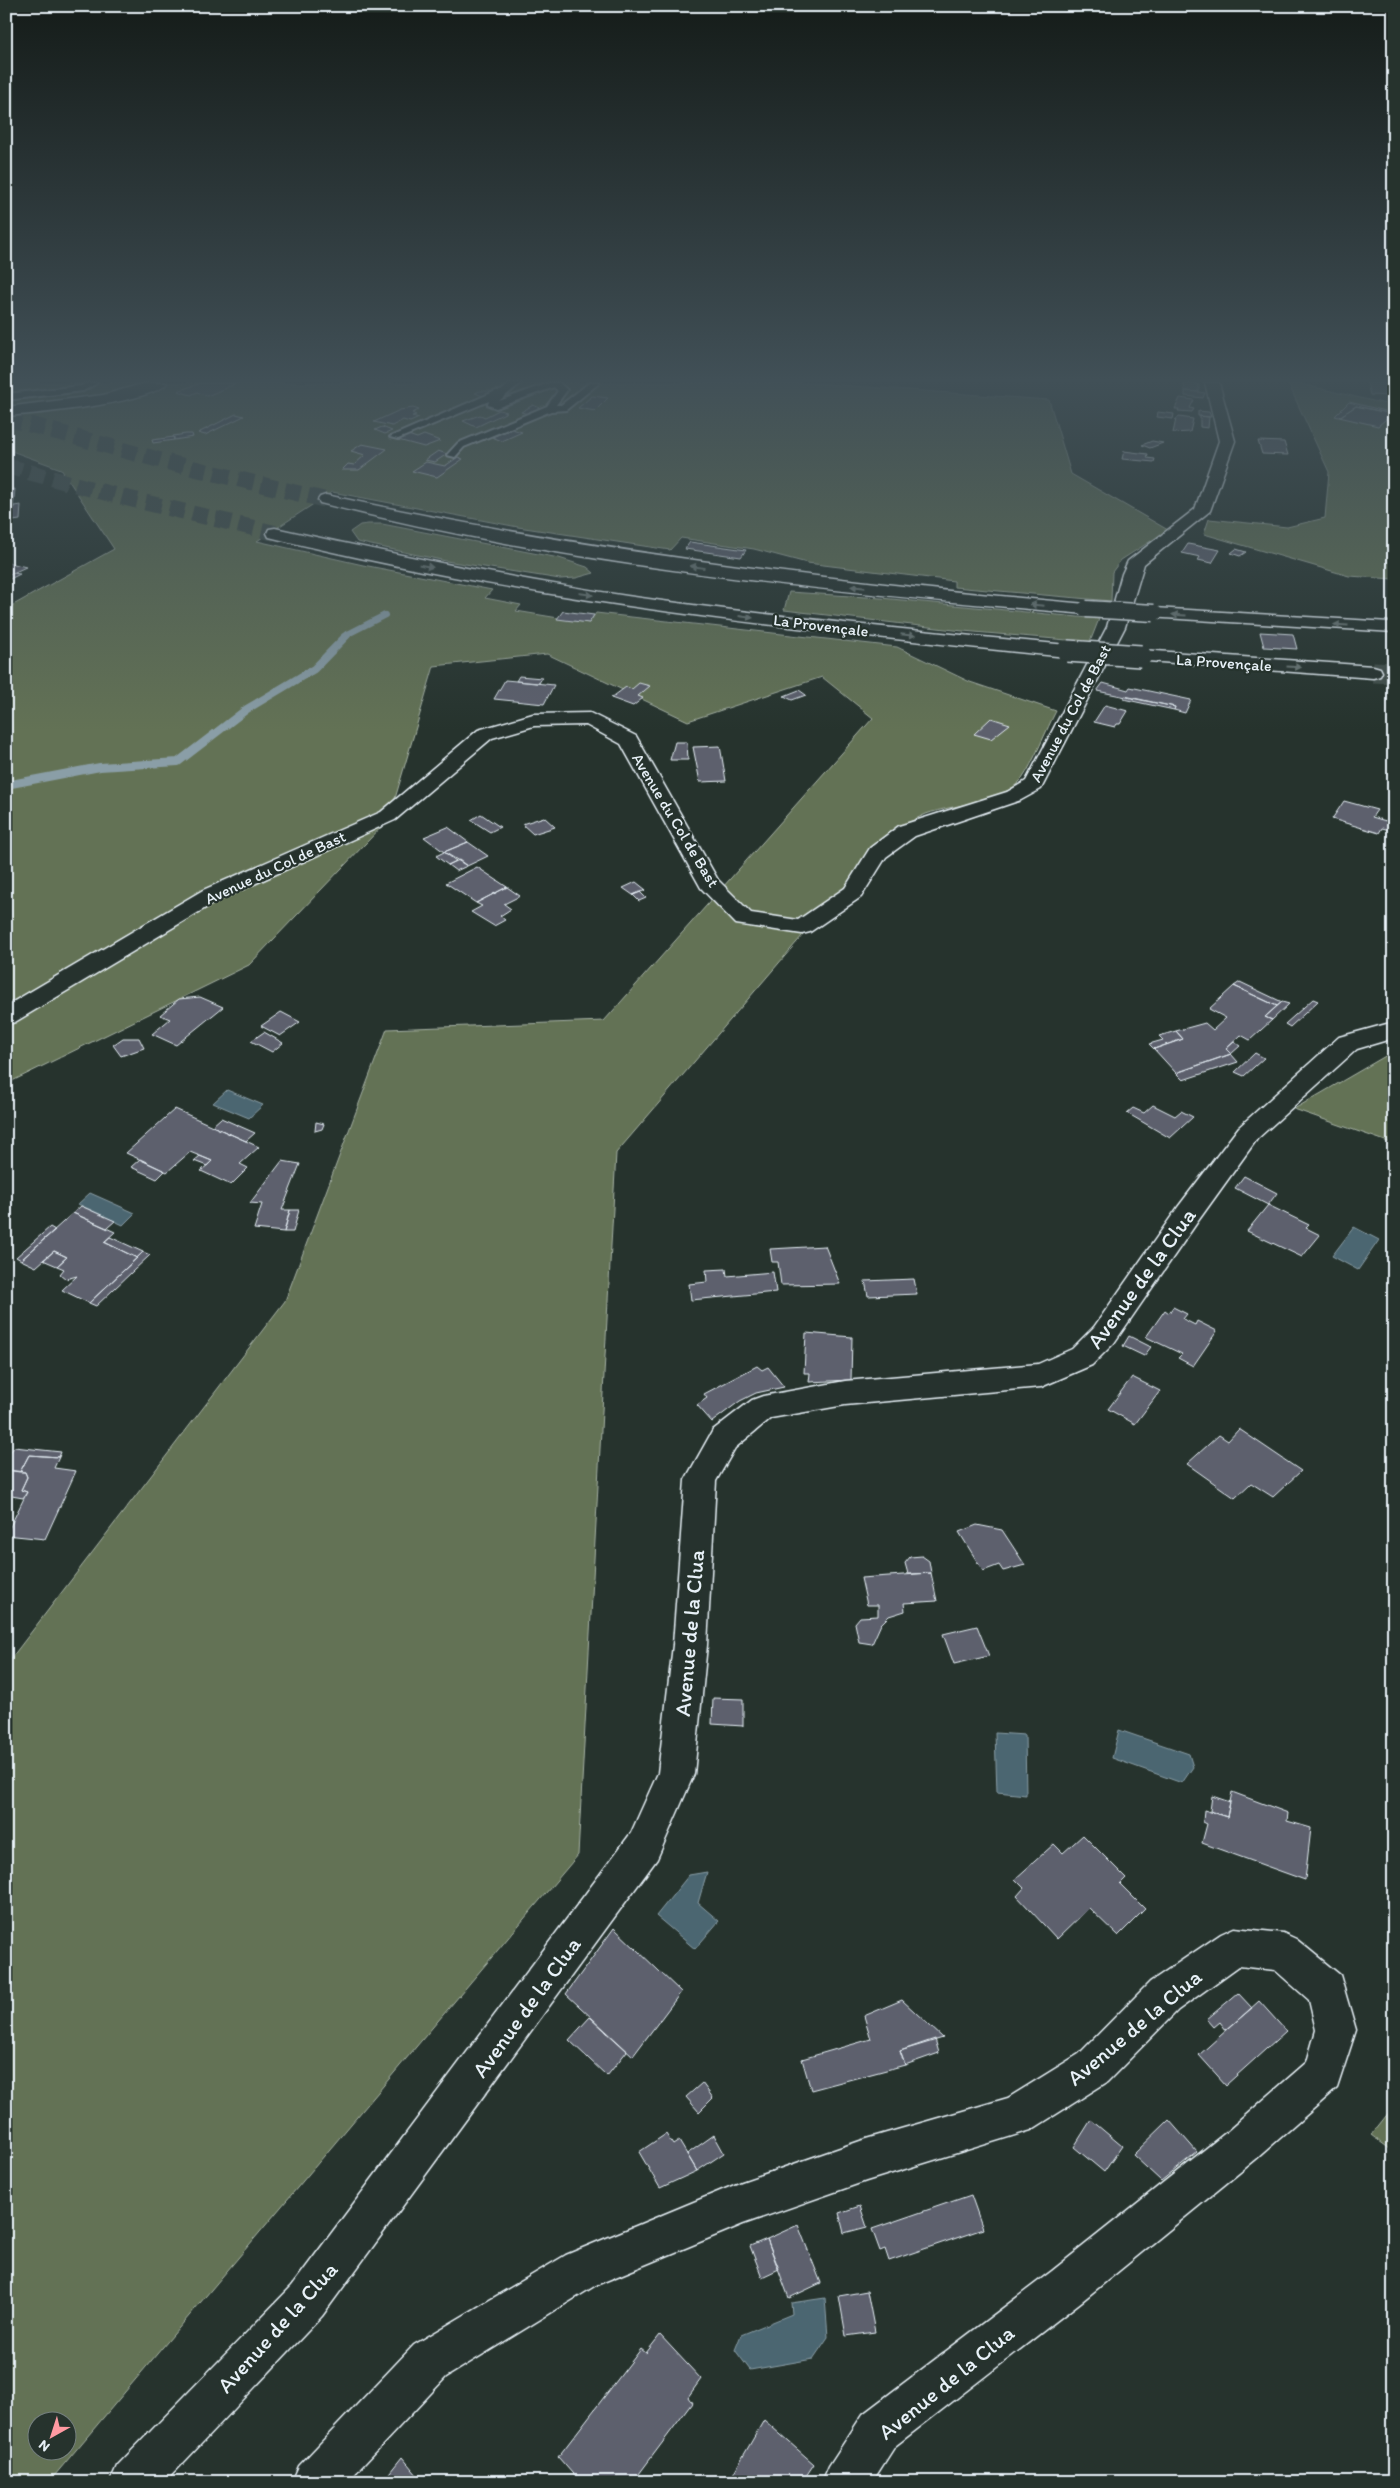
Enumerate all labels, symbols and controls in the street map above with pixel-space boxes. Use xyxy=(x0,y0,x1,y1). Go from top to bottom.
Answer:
one-way arrow xyxy=(418,562,434,570)
one-way arrow xyxy=(689,563,705,571)
one-way arrow xyxy=(850,583,866,591)
one-way arrow xyxy=(578,591,594,599)
one-way arrow xyxy=(1029,600,1045,608)
street label: La Provençale xyxy=(772,610,870,641)
one-way arrow xyxy=(1171,611,1187,619)
one-way arrow xyxy=(739,613,755,621)
one-way arrow xyxy=(1333,620,1349,628)
one-way arrow xyxy=(900,631,916,639)
street label: Avenue du Col de Bast xyxy=(1026,641,1115,785)
street label: La Provençale xyxy=(1176,650,1272,675)
one-way arrow xyxy=(1287,664,1303,672)
street label: Avenue du Col de Bast xyxy=(628,750,723,891)
street label: Avenue du Col de Bast xyxy=(202,826,349,908)
street label: Avenue de la Clua xyxy=(1081,1202,1202,1354)
street label: Avenue de la Clua xyxy=(669,1548,710,1718)
street label: Avenue de la Clua xyxy=(466,1931,587,2083)
street label: Avenue de la Clua xyxy=(1062,1963,1207,2091)
street label: Avenue de la Clua xyxy=(211,2256,344,2399)
street label: Avenue de la Clua xyxy=(873,2319,1020,2446)
north arrow xyxy=(28,2410,78,2460)
text: N xyxy=(35,2436,53,2455)

